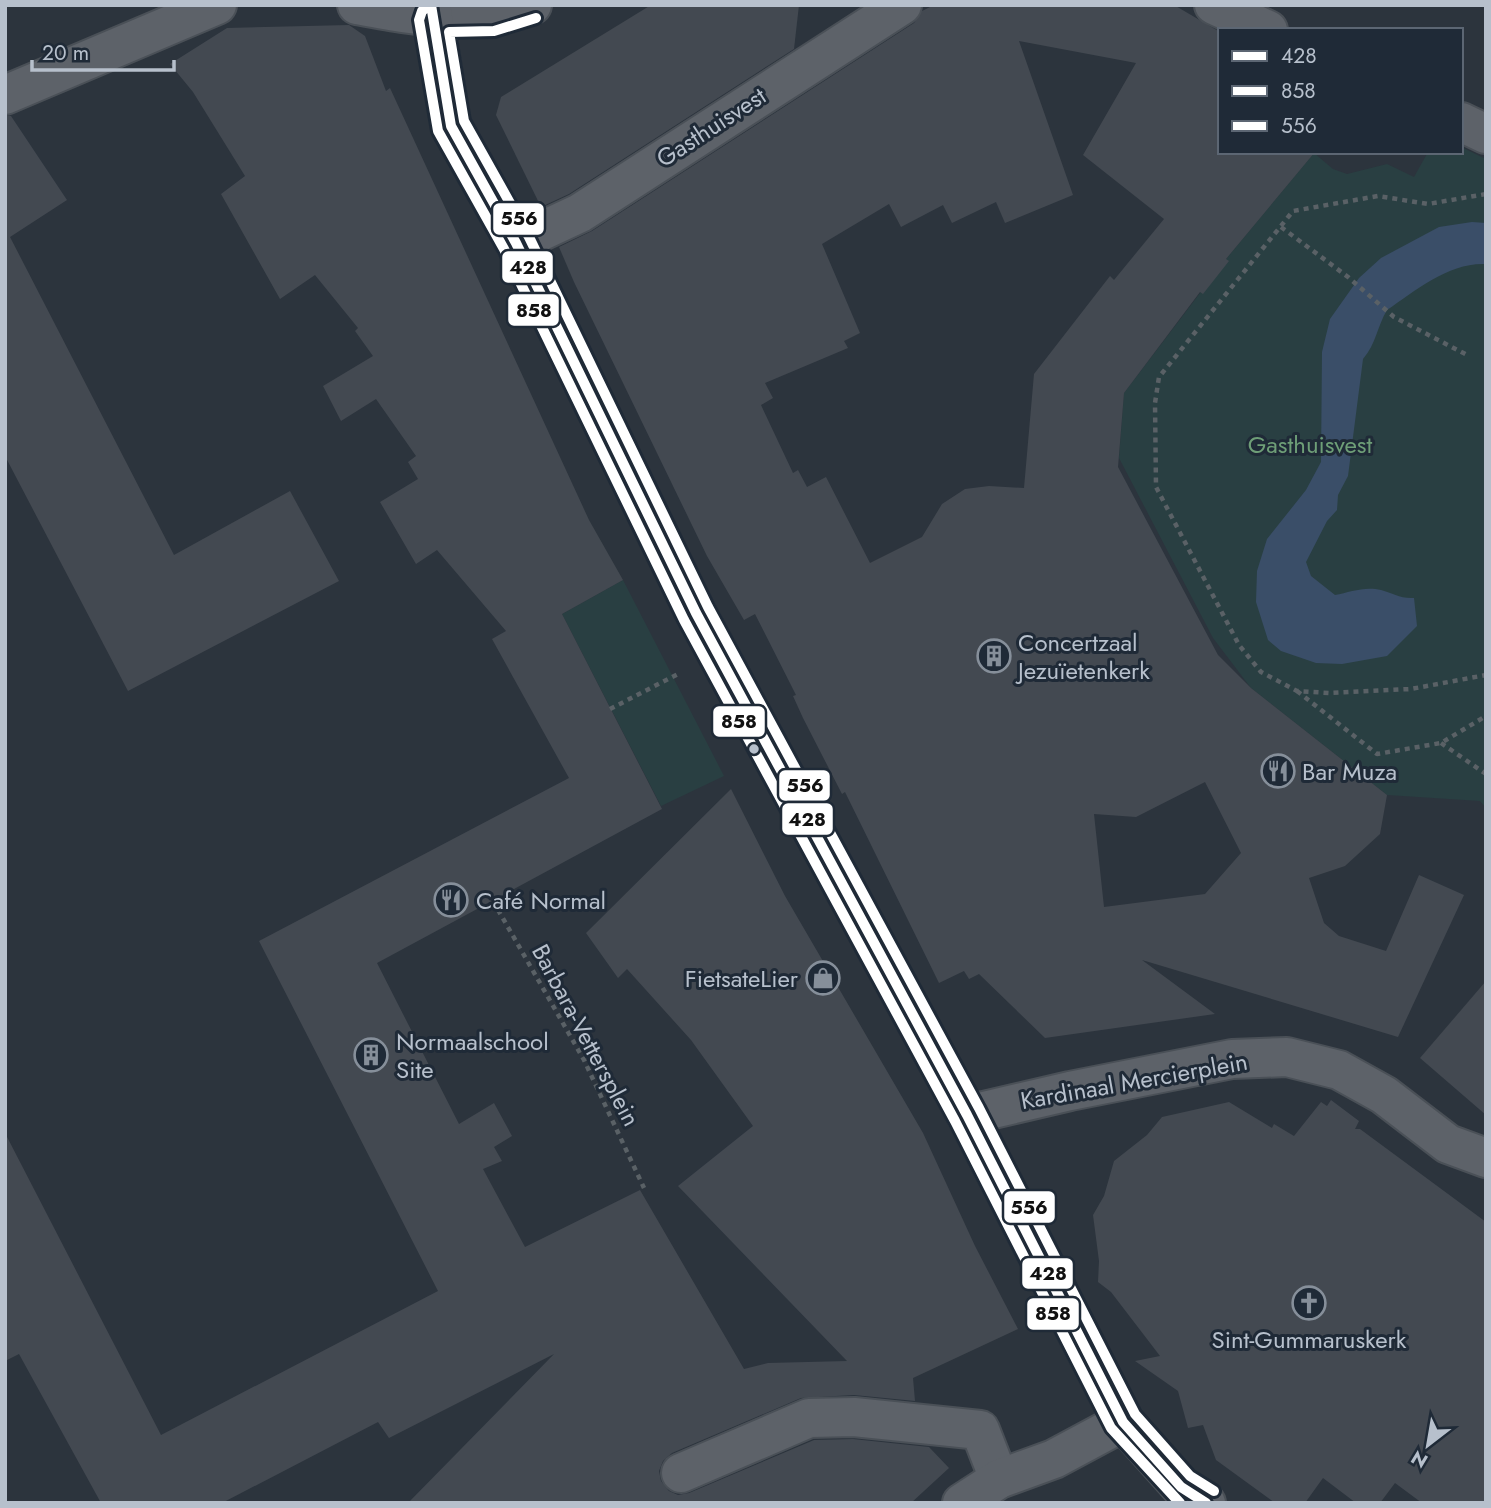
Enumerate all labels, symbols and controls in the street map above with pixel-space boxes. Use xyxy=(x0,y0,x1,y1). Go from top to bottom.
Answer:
scale bar xyxy=(32,28,173,72)
legend xyxy=(1218,28,1463,154)
text: 20 m xyxy=(42,38,89,68)
text: 428 xyxy=(1281,41,1317,71)
text: 858 xyxy=(1281,76,1316,106)
street label: Gasthuisvest xyxy=(649,78,773,176)
text: 556 xyxy=(1281,111,1317,141)
line badge: 556 xyxy=(492,202,545,236)
text: 556 xyxy=(500,205,538,232)
line badge: 428 xyxy=(501,250,554,284)
text: 428 xyxy=(509,254,547,281)
line badge: 858 xyxy=(507,293,560,327)
text: 858 xyxy=(516,297,552,324)
park label: Gasthuisvest xyxy=(1248,427,1373,462)
place label: Concertzaal Jezuïetenkerk xyxy=(1015,625,1150,688)
building icon: Concertzaal Jezuïetenkerk xyxy=(975,637,1013,675)
line badge: 858 xyxy=(712,705,766,738)
text: 858 xyxy=(721,708,757,735)
unlabelled marker xyxy=(747,742,761,756)
restaurant icon: Bar Muza xyxy=(1259,752,1297,790)
place label: Bar Muza xyxy=(1302,754,1397,789)
line badge: 556 xyxy=(778,769,831,802)
text: 556 xyxy=(786,772,824,799)
line badge: 428 xyxy=(781,802,834,836)
text: 428 xyxy=(788,806,826,833)
restaurant icon: Café Normal xyxy=(432,881,470,919)
place label: Café Normal xyxy=(476,883,606,918)
street label: Barbara-Vettersplein xyxy=(523,938,649,1132)
shop icon: FietsateLier xyxy=(804,959,842,997)
place label: FietsateLier xyxy=(685,961,799,996)
place label: Normaalschool Site xyxy=(396,1024,549,1087)
building icon: Normaalschool Site xyxy=(352,1036,390,1074)
street label: Kardinaal Mercierplein xyxy=(1018,1044,1250,1118)
line badge: 556 xyxy=(1003,1190,1056,1224)
text: 556 xyxy=(1010,1194,1048,1221)
line badge: 428 xyxy=(1021,1257,1074,1290)
text: 428 xyxy=(1029,1260,1067,1287)
church icon: Sint-Gummaruskerk xyxy=(1290,1284,1328,1322)
line badge: 858 xyxy=(1026,1297,1080,1331)
text: 858 xyxy=(1035,1300,1071,1327)
place label: Sint-Gummaruskerk xyxy=(1212,1322,1407,1357)
north arrow xyxy=(1393,1410,1463,1480)
text: N xyxy=(1406,1444,1433,1475)

